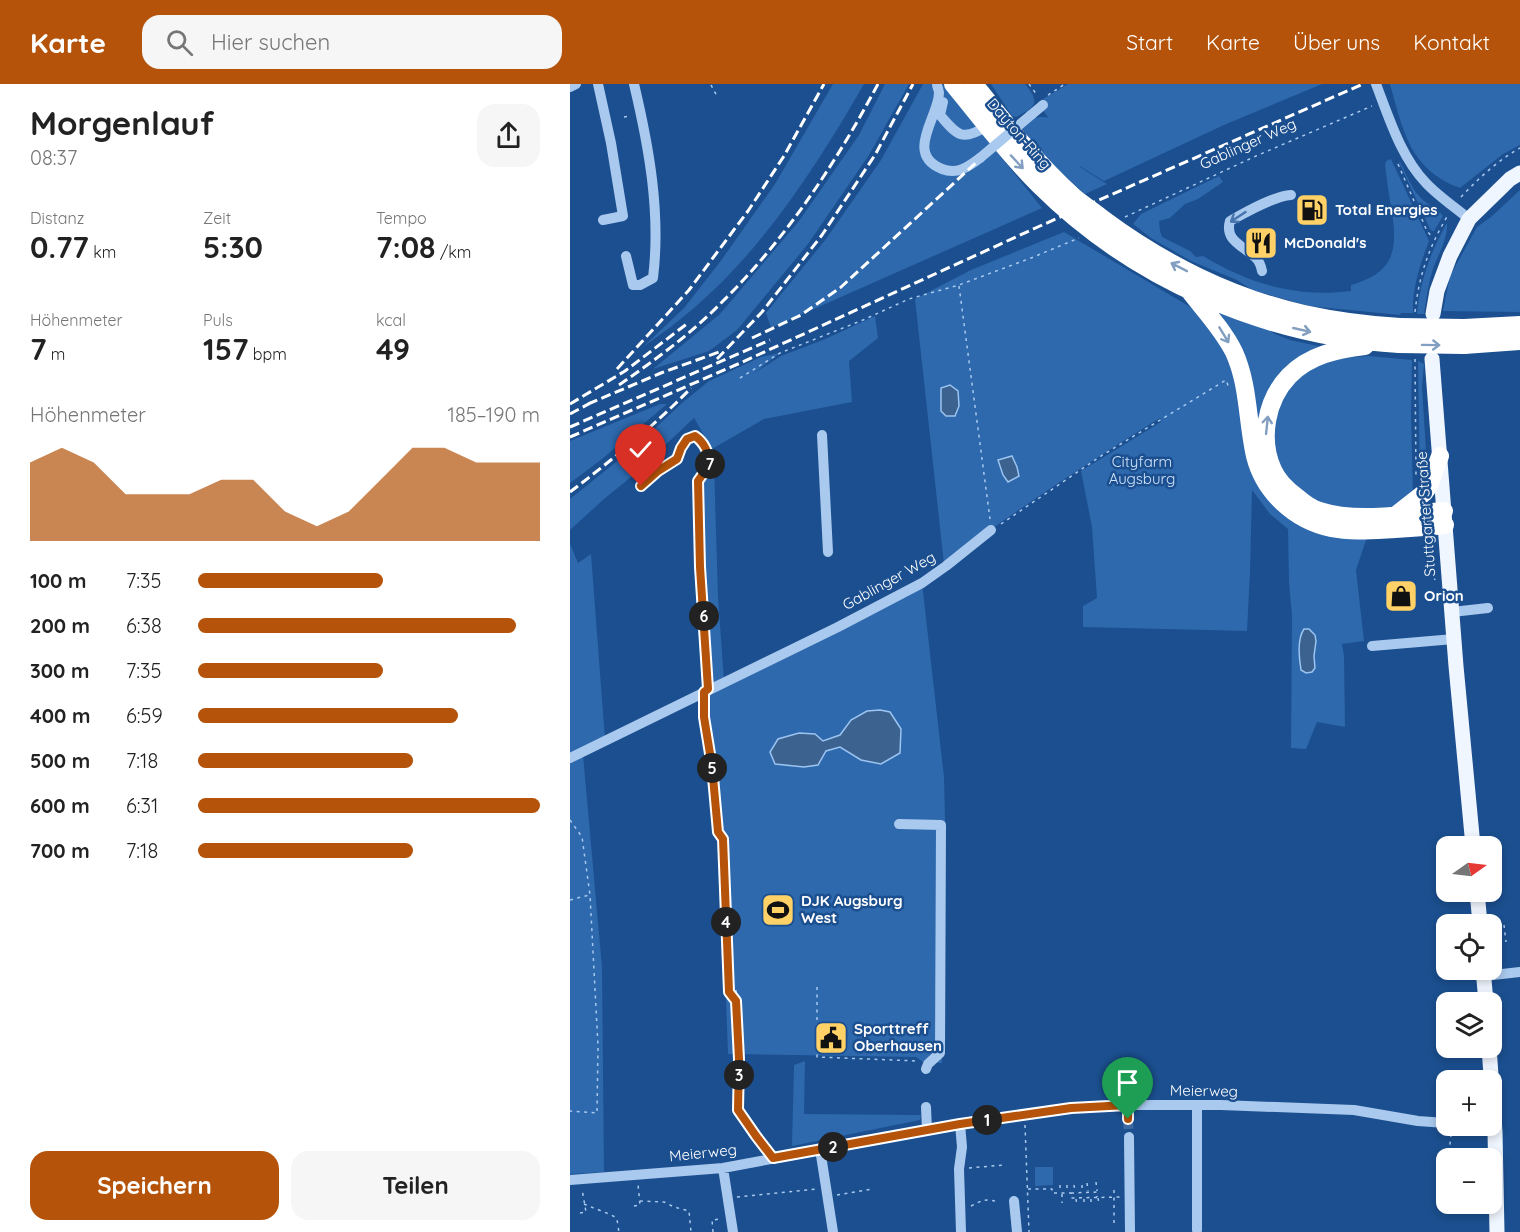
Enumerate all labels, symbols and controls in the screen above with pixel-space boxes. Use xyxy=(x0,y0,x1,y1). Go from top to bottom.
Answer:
search box xyxy=(142,15,562,69)
text: Karte xyxy=(30,25,106,60)
icon: search xyxy=(163,26,196,59)
text: Hier suchen xyxy=(211,28,330,56)
text: Start xyxy=(1126,29,1173,55)
text: Karte xyxy=(1206,29,1260,55)
text: Über uns xyxy=(1293,29,1380,55)
text: Kontakt xyxy=(1413,29,1490,55)
street label: Dayton-Ring xyxy=(983,94,1056,173)
text: Morgenlauf xyxy=(30,102,214,143)
button: share xyxy=(477,104,540,167)
street label: Gablinger Weg xyxy=(1197,114,1299,173)
text: 08:37 xyxy=(30,145,77,170)
one-way arrow xyxy=(1010,154,1024,169)
fuel station icon: Total Energies xyxy=(1294,192,1330,228)
place label: Total Energies xyxy=(1335,200,1438,219)
text: Distanz xyxy=(30,208,84,228)
text: Zeit xyxy=(203,208,231,228)
text: Tempo xyxy=(376,208,427,228)
one-way arrow xyxy=(1230,211,1247,224)
restaurant icon: McDonald's xyxy=(1243,225,1279,261)
text: 0.77 xyxy=(30,228,89,266)
text: 5:30 xyxy=(203,228,263,266)
text: 7:08 xyxy=(376,228,436,266)
place label: McDonald's xyxy=(1284,233,1366,252)
text: km xyxy=(89,242,116,262)
text: /km xyxy=(436,242,471,262)
one-way arrow xyxy=(1170,261,1188,272)
text: Höhenmeter xyxy=(30,310,123,330)
text: Puls xyxy=(203,310,233,330)
text: kcal xyxy=(376,310,406,330)
one-way arrow xyxy=(1291,325,1311,336)
one-way arrow xyxy=(1218,326,1230,343)
text: 7 xyxy=(30,330,46,368)
text: 157 xyxy=(203,330,248,368)
text: 49 xyxy=(376,330,410,368)
one-way arrow xyxy=(1421,339,1441,351)
text: m xyxy=(46,344,65,364)
text: bpm xyxy=(248,344,287,364)
text: Höhenmeter xyxy=(30,402,146,427)
text: 185–190 m xyxy=(447,402,540,427)
one-way arrow xyxy=(1262,416,1273,436)
pin xyxy=(615,424,666,486)
icon: check xyxy=(624,433,657,466)
pin: 7 xyxy=(695,449,725,479)
street label: Stuttgarter Straße xyxy=(1412,451,1439,577)
park label: Cityfarm Augsburg xyxy=(1109,452,1175,488)
text: 7 xyxy=(706,454,714,474)
street label: Gablinger Weg xyxy=(839,547,939,614)
text: 100 m xyxy=(30,568,86,593)
text: 7:35 xyxy=(126,568,161,593)
shop icon: Orion xyxy=(1383,578,1419,614)
place label: Orion xyxy=(1424,586,1464,605)
pin: 6 xyxy=(689,601,719,631)
text: 6 xyxy=(700,606,708,626)
text: 200 m xyxy=(30,613,90,638)
text: 6:38 xyxy=(126,613,162,638)
text: 300 m xyxy=(30,658,89,683)
text: 7:35 xyxy=(126,658,161,683)
text: 400 m xyxy=(30,703,90,728)
text: 6:59 xyxy=(126,703,163,728)
text: 500 m xyxy=(30,748,90,773)
text: 7:18 xyxy=(126,748,158,773)
pin: 5 xyxy=(697,753,727,783)
text: 5 xyxy=(707,758,717,778)
text: 600 m xyxy=(30,793,90,818)
text: 6:31 xyxy=(126,793,158,818)
north arrow xyxy=(1436,836,1502,902)
map controls xyxy=(1436,836,1502,1214)
text: 700 m xyxy=(30,838,90,863)
text: 7:18 xyxy=(126,838,158,863)
place label: DJK Augsburg West xyxy=(801,891,903,927)
sports icon: DJK Augsburg West xyxy=(760,892,796,928)
pin: 4 xyxy=(711,907,741,937)
text: 4 xyxy=(721,912,731,932)
button: locate xyxy=(1436,914,1502,980)
button: layers xyxy=(1436,992,1502,1058)
place label: Sporttreff Oberhausen xyxy=(854,1019,942,1055)
public building icon: Sporttreff Oberhausen xyxy=(813,1020,849,1056)
pin xyxy=(1102,1057,1153,1119)
pin: 3 xyxy=(724,1060,754,1090)
text: 3 xyxy=(735,1065,743,1085)
icon: arrive xyxy=(1111,1066,1144,1099)
button: + xyxy=(1436,1070,1502,1136)
street label: Meierweg xyxy=(1170,1080,1238,1101)
pin: 1 xyxy=(972,1105,1002,1135)
text: 1 xyxy=(984,1110,990,1130)
pin: 2 xyxy=(818,1132,848,1162)
text: 2 xyxy=(828,1137,838,1157)
street label: Meierweg xyxy=(668,1139,738,1166)
button: − xyxy=(1436,1148,1502,1214)
button: Speichern xyxy=(30,1151,279,1220)
button: Teilen xyxy=(291,1151,540,1220)

